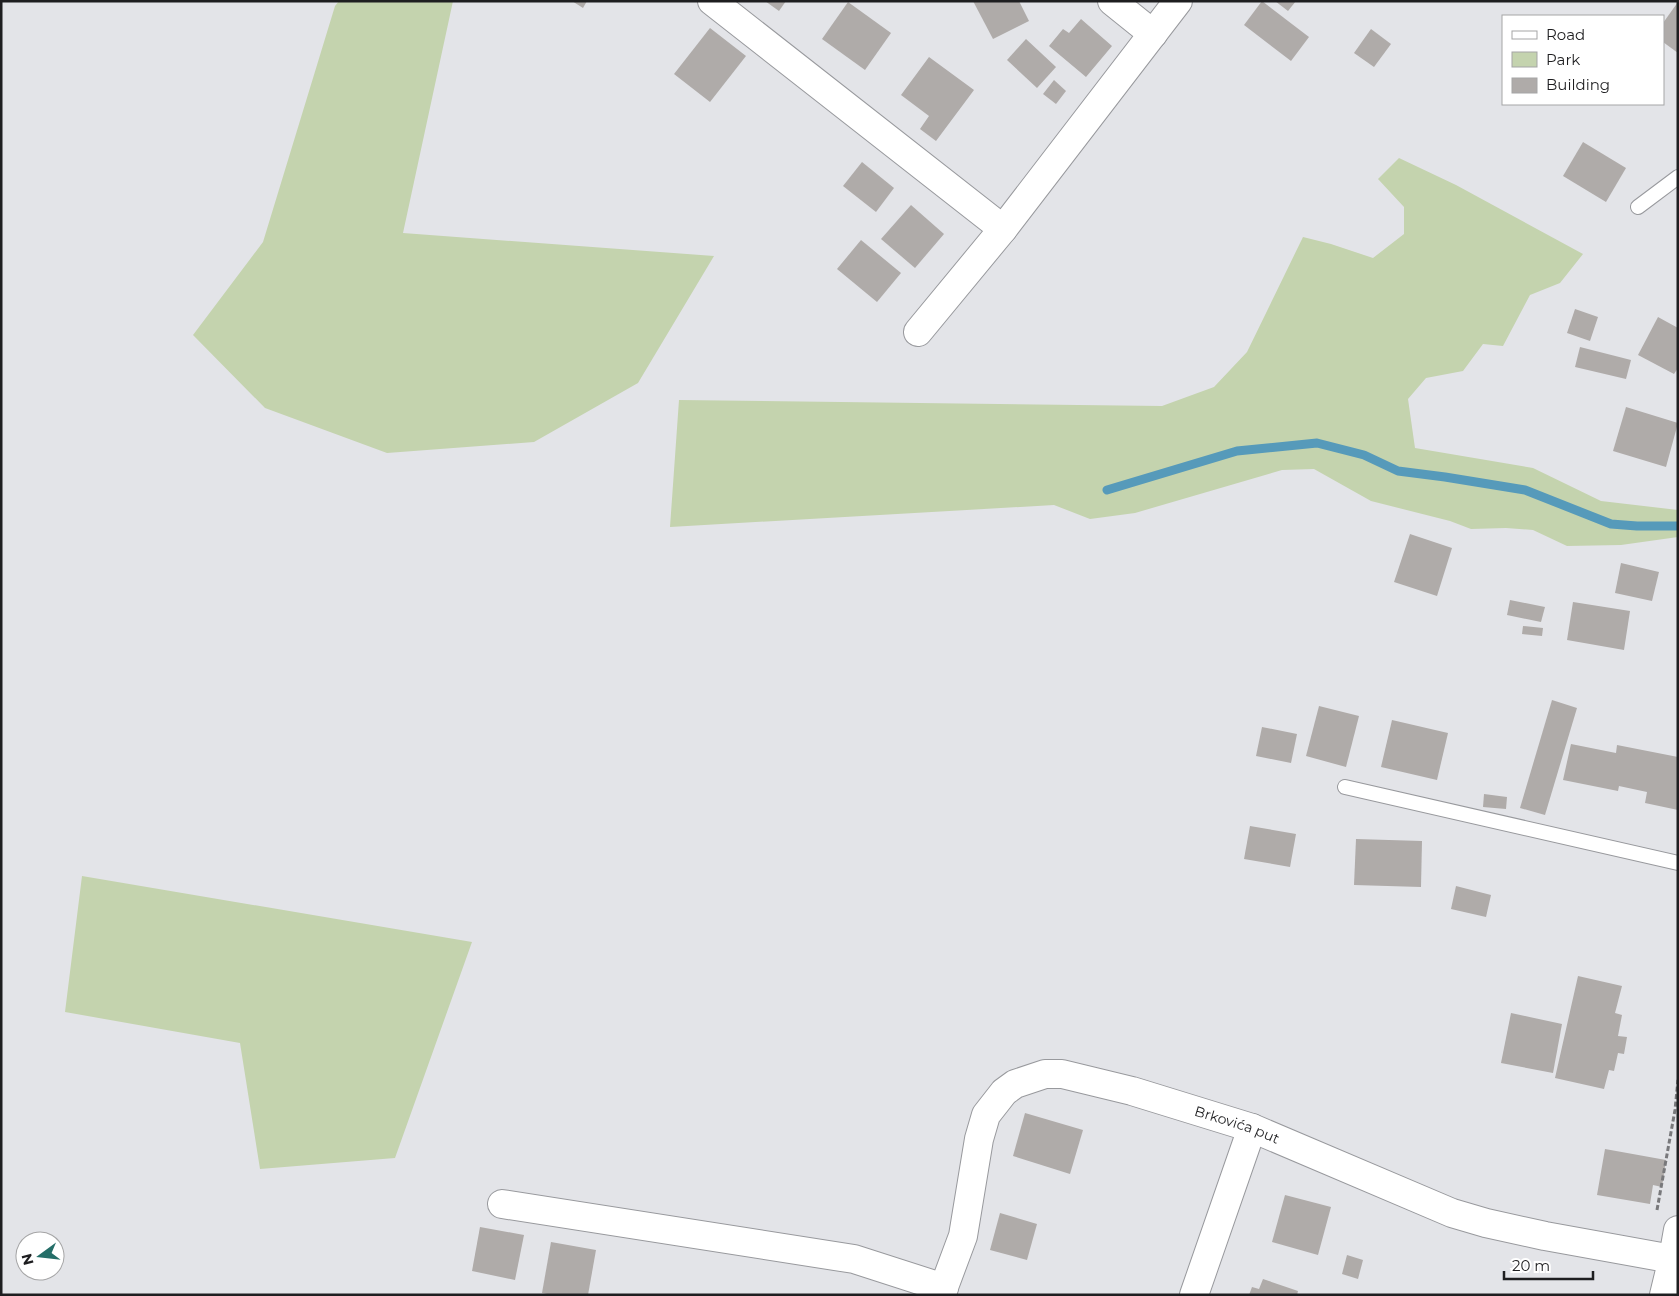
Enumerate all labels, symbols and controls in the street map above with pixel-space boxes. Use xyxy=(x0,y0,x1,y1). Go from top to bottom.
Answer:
legend xyxy=(1502,15,1664,105)
text: Road xyxy=(1546,25,1585,44)
text: Park xyxy=(1546,50,1580,69)
text: Building xyxy=(1546,75,1610,94)
street label: Brkovića put xyxy=(1192,1102,1282,1148)
north arrow xyxy=(15,1231,65,1281)
scale bar xyxy=(1504,1248,1593,1280)
text: N xyxy=(17,1252,38,1267)
text: 20 m xyxy=(1512,1256,1550,1275)

